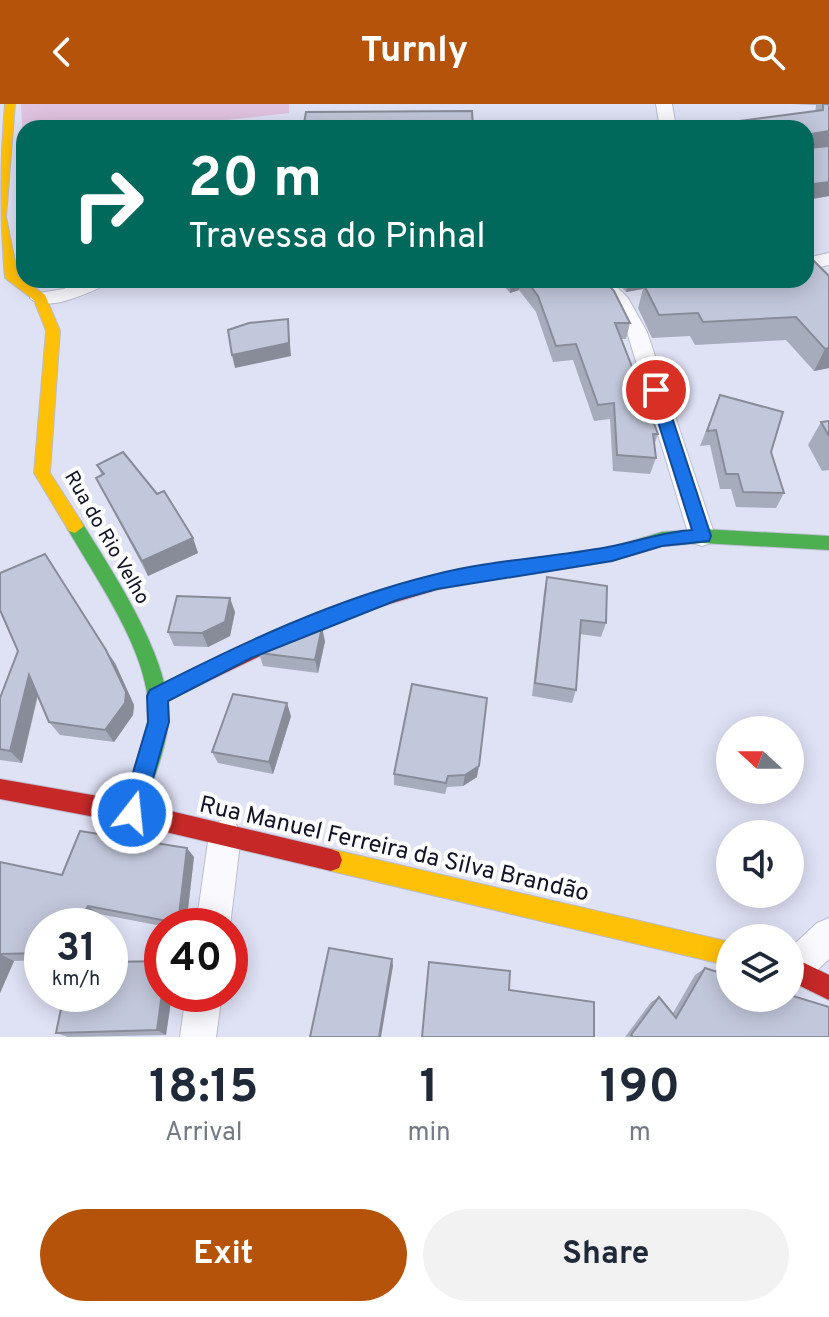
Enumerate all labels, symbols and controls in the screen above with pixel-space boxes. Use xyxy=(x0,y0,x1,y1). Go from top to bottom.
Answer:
text: Turnly xyxy=(361,29,468,75)
icon: back xyxy=(40,30,84,74)
icon: search xyxy=(745,30,789,74)
text: 20 m xyxy=(188,146,322,216)
icon: right xyxy=(56,152,160,256)
text: Travessa do Pinhal xyxy=(188,215,486,261)
pin xyxy=(622,356,690,424)
icon: arrive xyxy=(634,368,678,412)
street label: Rua do Rio Velho xyxy=(57,467,155,609)
north arrow xyxy=(716,716,804,804)
map controls xyxy=(716,716,804,1012)
position arrow xyxy=(90,771,174,855)
street label: Rua Manuel Ferreira da Silva Brandão xyxy=(196,790,592,910)
button: sound xyxy=(716,820,804,908)
speed limit sign: 40 xyxy=(144,908,248,1012)
button: layers xyxy=(716,924,804,1012)
text: 31 xyxy=(56,925,96,975)
text: km/h xyxy=(52,967,100,993)
text: 18:15 xyxy=(149,1059,259,1119)
text: 1 xyxy=(419,1059,439,1119)
text: 190 xyxy=(600,1059,680,1119)
text: Arrival xyxy=(165,1117,242,1150)
text: min xyxy=(407,1117,451,1150)
text: m xyxy=(629,1117,651,1150)
button: Exit xyxy=(40,1209,407,1301)
button: Share xyxy=(423,1209,789,1301)

